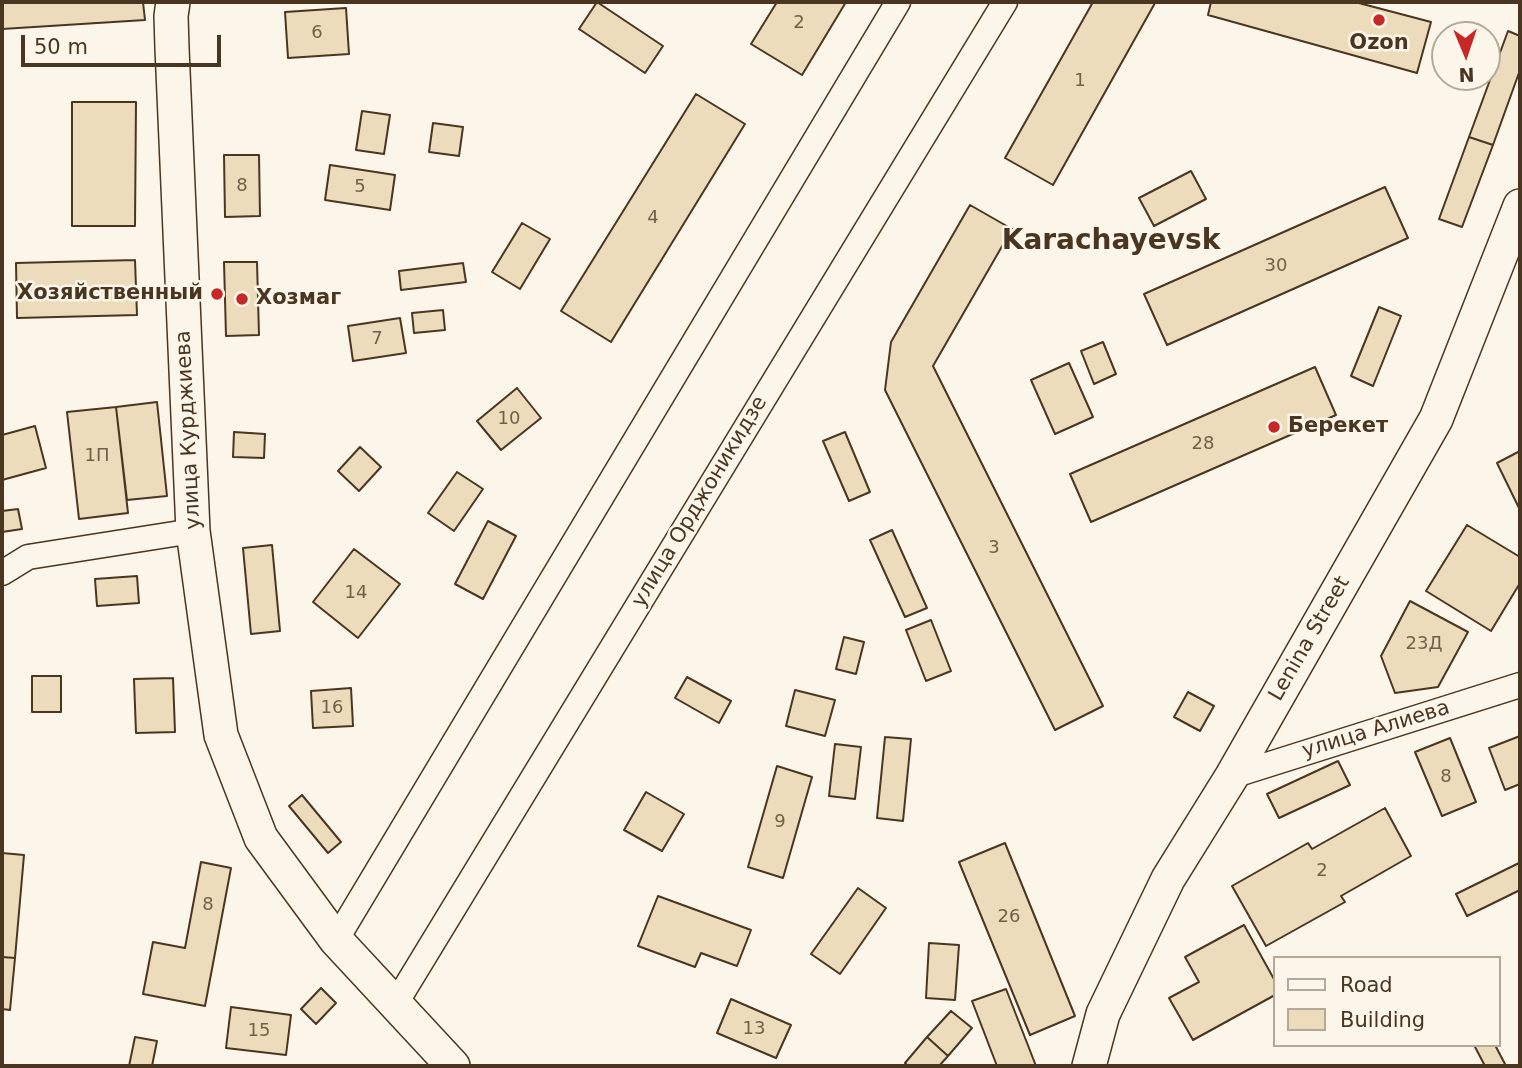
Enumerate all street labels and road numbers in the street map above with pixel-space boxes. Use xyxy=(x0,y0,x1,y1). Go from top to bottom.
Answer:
street label: улица Курджиева xyxy=(171,330,207,530)
street label: улица Орджоникидзе xyxy=(627,392,773,612)
street label: Lenina Street xyxy=(1264,572,1356,706)
street label: улица Алиева xyxy=(1299,696,1453,764)

